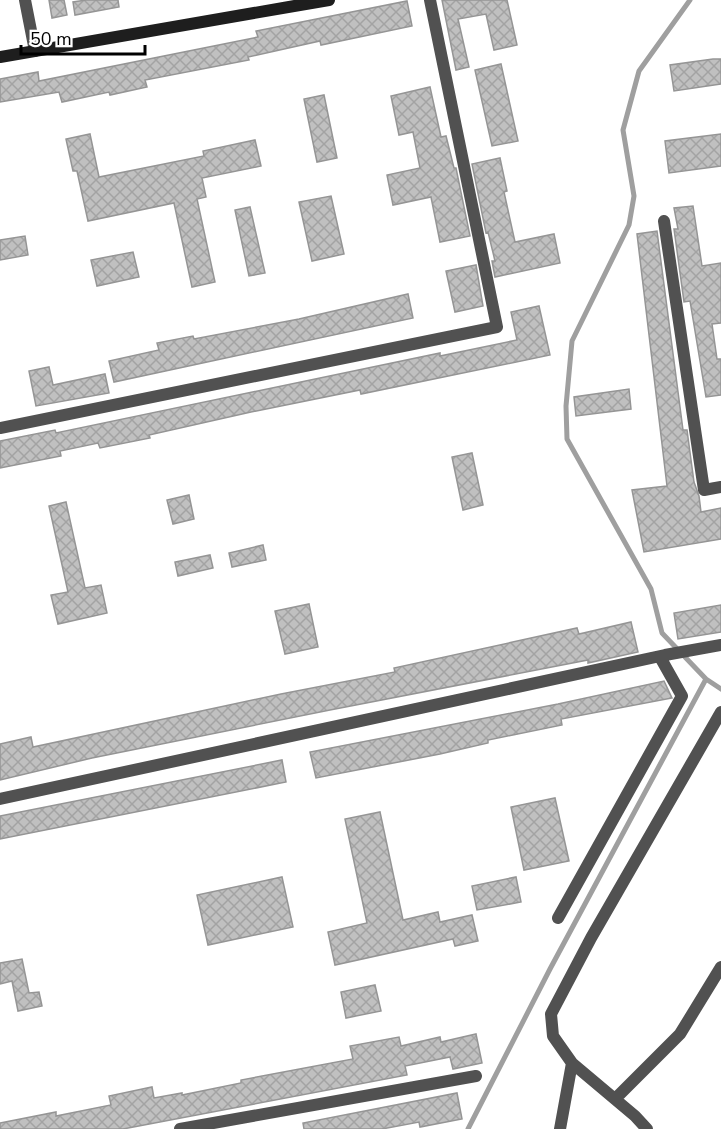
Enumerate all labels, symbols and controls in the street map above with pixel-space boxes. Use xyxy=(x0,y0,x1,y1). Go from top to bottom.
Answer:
scale bar xyxy=(21,18,146,56)
text: 50 m xyxy=(30,27,72,51)

